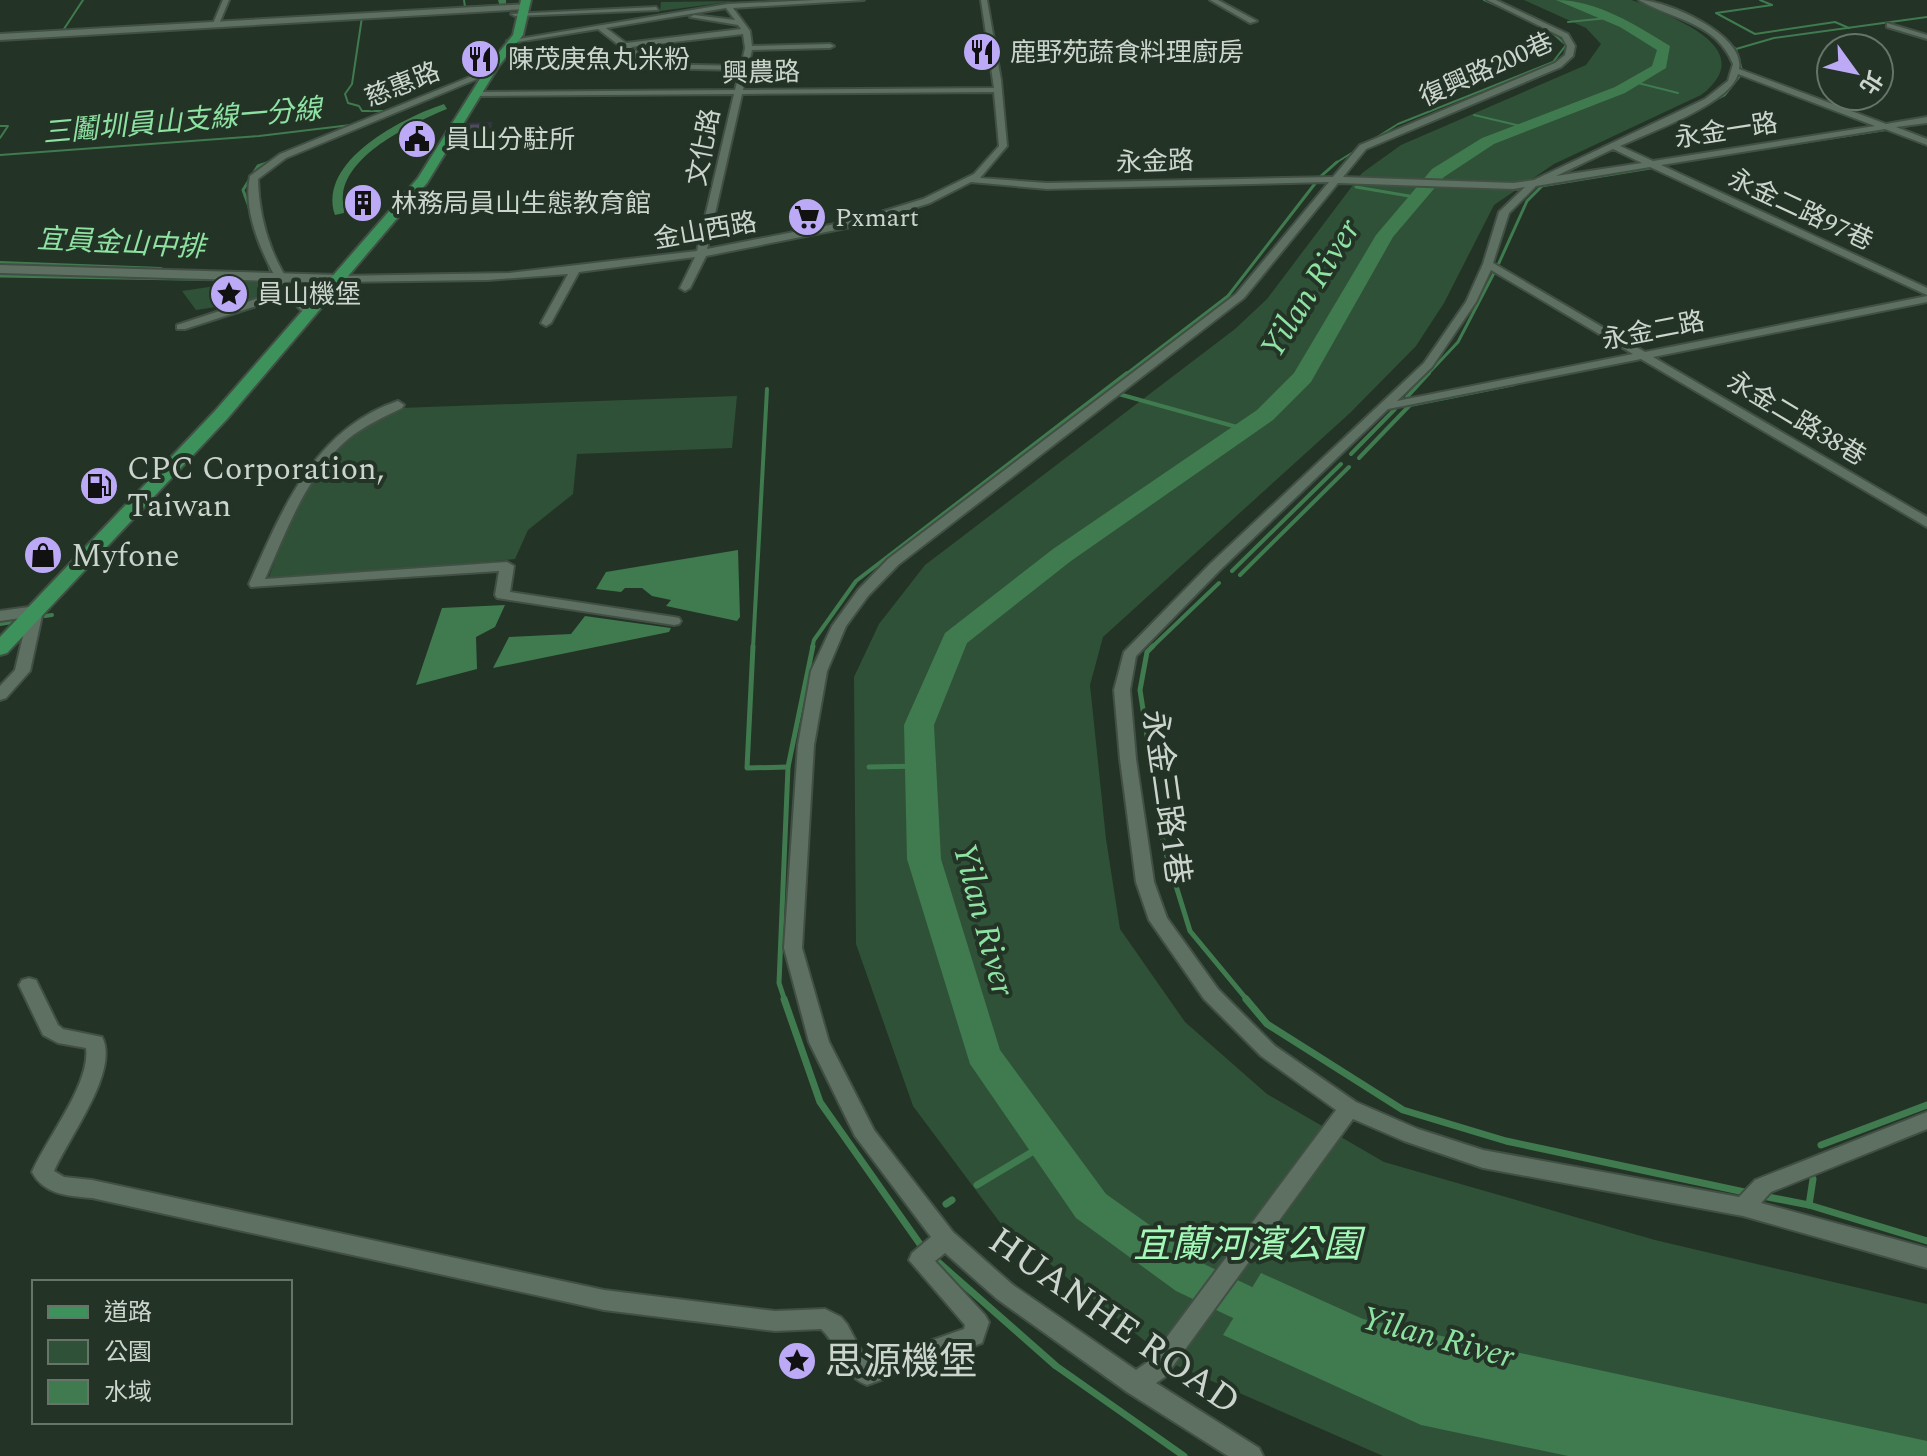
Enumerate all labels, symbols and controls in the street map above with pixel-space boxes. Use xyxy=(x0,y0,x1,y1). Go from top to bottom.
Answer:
street label: 復興路200巷 xyxy=(1413,23,1560,117)
restaurant icon: 鹿野苑蔬食料理廚房 xyxy=(961,31,1003,73)
north arrow xyxy=(1815,32,1895,112)
place label: 鹿野苑蔬食料理廚房 xyxy=(1010,33,1244,73)
restaurant icon: 陳茂庚魚丸米粉 xyxy=(459,38,501,80)
place label: 陳茂庚魚丸米粉 xyxy=(508,40,690,80)
street label: 慈惠路 xyxy=(359,52,446,118)
street label: 興農路 xyxy=(722,52,800,94)
text: 北 xyxy=(1851,64,1890,100)
water label: 三鬮圳員山支線一分線 xyxy=(41,88,326,155)
street label: 永金一路 xyxy=(1672,103,1781,159)
street label: 文化路 xyxy=(677,105,731,189)
public building icon: 員山分駐所 xyxy=(396,118,438,160)
place label: 員山分駐所 xyxy=(445,120,575,160)
street label: 永金路 xyxy=(1115,141,1195,183)
street label: 永金二路97巷 xyxy=(1721,159,1880,261)
building icon: 林務局員山生態教育館 xyxy=(342,182,384,224)
place label: 林務局員山生態教育館 xyxy=(391,184,651,224)
supermarket icon: Pxmart xyxy=(786,196,828,238)
place label: Pxmart xyxy=(835,198,919,238)
street label: 金山西路 xyxy=(650,202,760,260)
water label: Yilan River xyxy=(1247,209,1374,369)
water label: 宜員金山中排 xyxy=(36,218,210,270)
place icon: 員山機堡 xyxy=(208,273,250,315)
place label: 員山機堡 xyxy=(257,275,361,315)
street label: 永金二路 xyxy=(1598,301,1708,361)
street label: 永金二路38巷 xyxy=(1719,362,1874,476)
place label: CPC Corporation, Taiwan xyxy=(127,445,385,531)
fuel station icon: CPC Corporation, Taiwan xyxy=(78,465,120,507)
place label: Myfone xyxy=(71,532,179,581)
shop icon: Myfone xyxy=(22,534,64,576)
street label: 永金三路1巷 xyxy=(1129,707,1202,888)
water label: Yilan River xyxy=(938,837,1029,1002)
street label: HUANHE ROAD xyxy=(976,1213,1252,1430)
park label: 宜蘭河濱公園 xyxy=(1133,1217,1366,1275)
legend xyxy=(32,1280,292,1424)
water label: Yilan River xyxy=(1355,1293,1520,1383)
text: 道路 xyxy=(104,1295,152,1331)
place label: 思源機堡 xyxy=(825,1334,977,1392)
text: 公園 xyxy=(104,1335,152,1371)
place icon: 思源機堡 xyxy=(776,1340,818,1382)
text: 水域 xyxy=(104,1375,152,1411)

